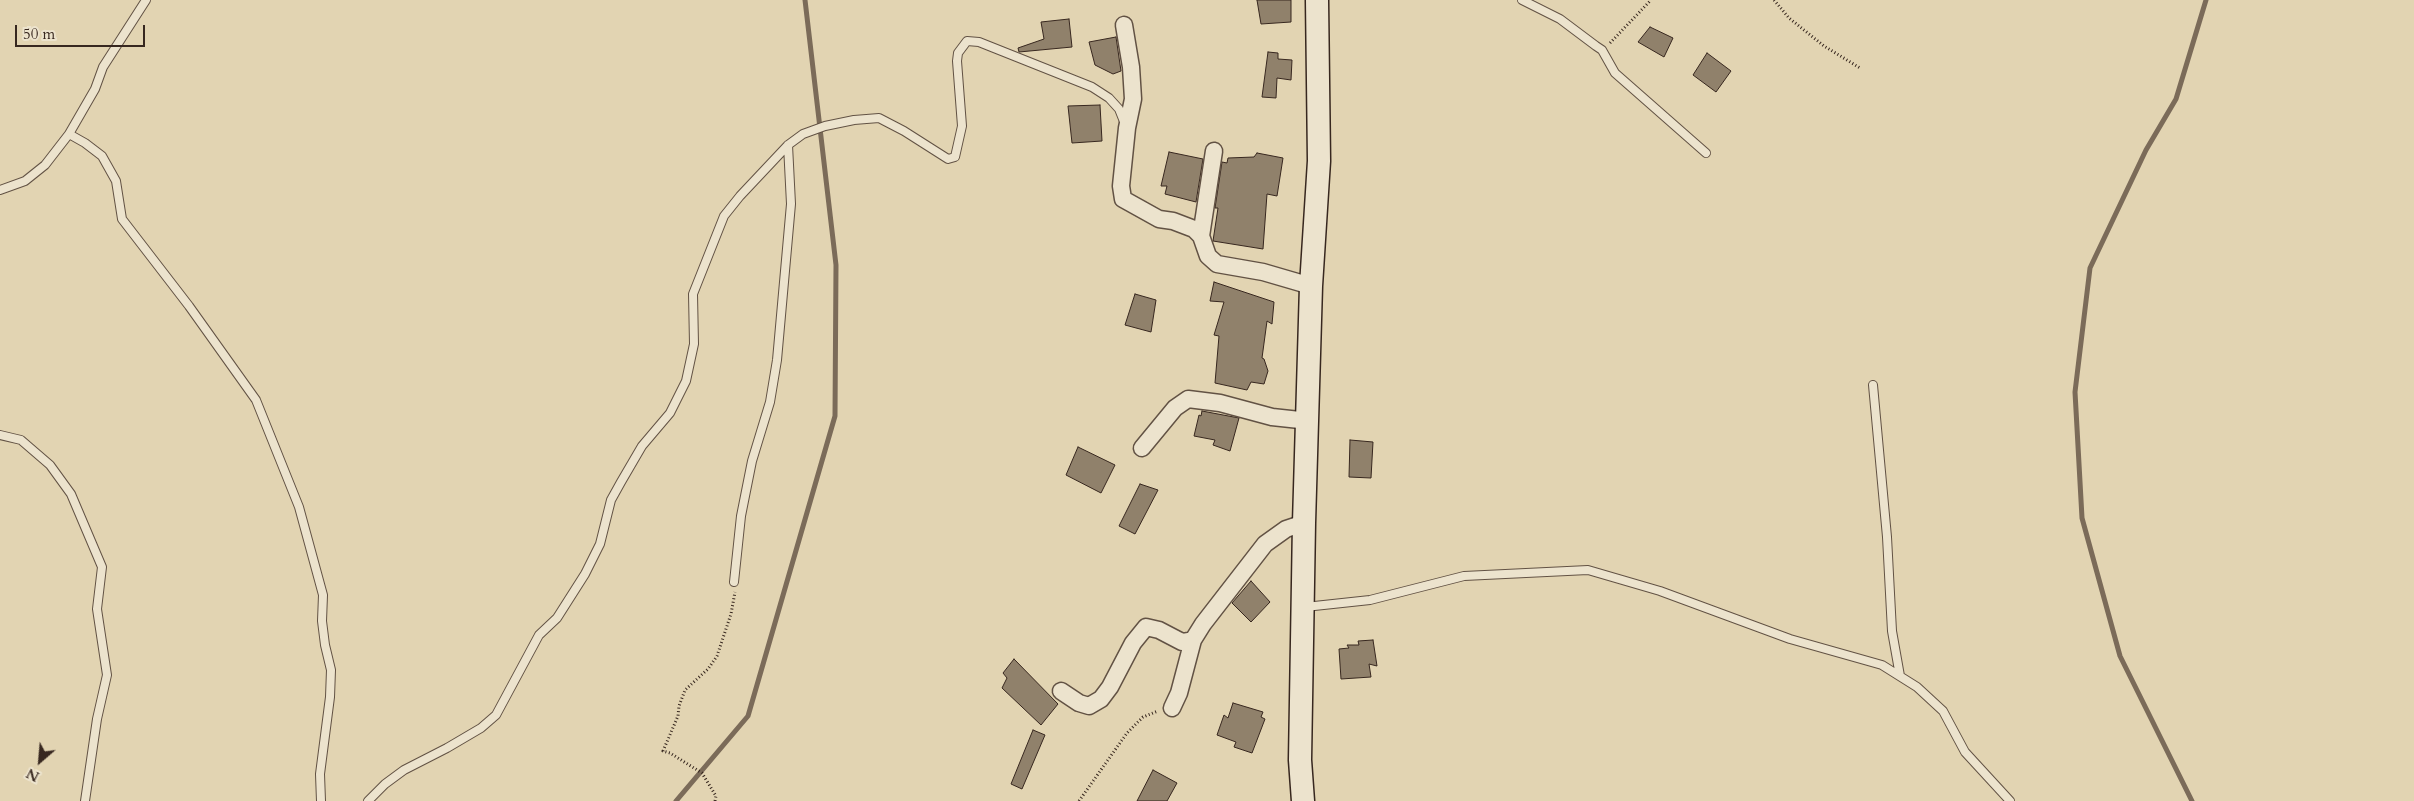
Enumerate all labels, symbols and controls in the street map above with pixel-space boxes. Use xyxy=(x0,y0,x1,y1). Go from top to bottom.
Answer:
scale bar xyxy=(18,15,148,47)
text: 50 m xyxy=(23,24,55,44)
north arrow xyxy=(15,736,65,786)
text: N xyxy=(23,764,43,786)

